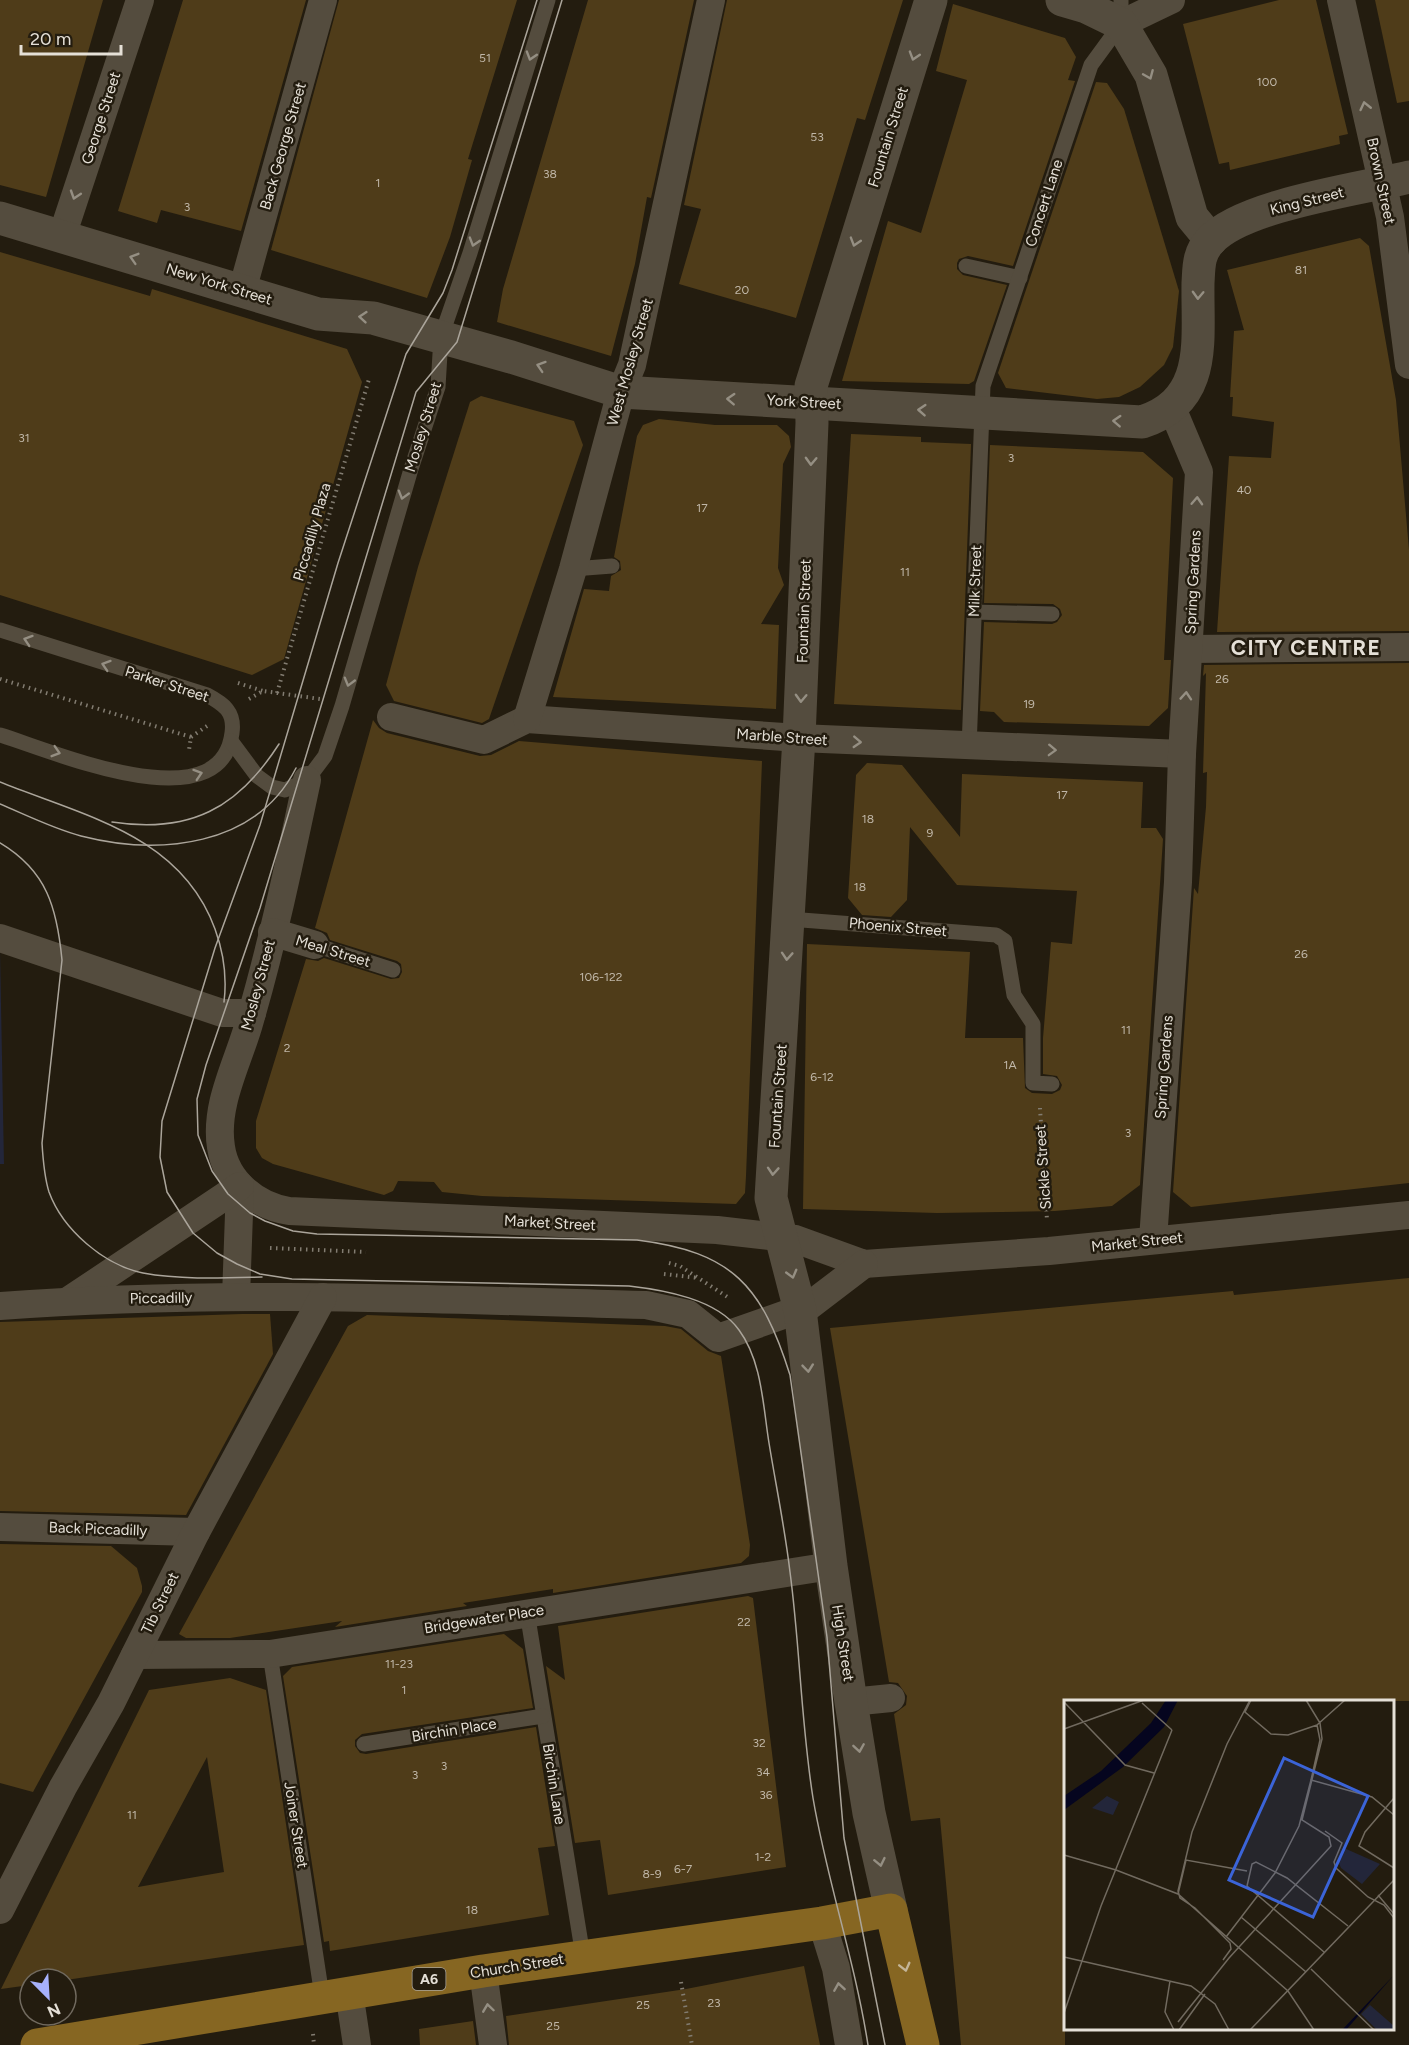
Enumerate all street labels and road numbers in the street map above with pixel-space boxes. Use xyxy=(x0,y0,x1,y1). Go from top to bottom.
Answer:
street label: George Street xyxy=(78,69,125,166)
street label: Back George Street xyxy=(256,80,310,212)
street label: Fountain Street xyxy=(864,84,912,190)
street label: Brown Street xyxy=(1363,136,1399,227)
street label: Concert Lane xyxy=(1021,157,1067,249)
street label: King Street xyxy=(1268,183,1346,219)
street label: New York Street xyxy=(164,259,275,309)
street label: West Mosley Street xyxy=(603,296,657,428)
street label: Mosley Street xyxy=(401,379,445,474)
street label: York Street xyxy=(766,391,842,413)
street label: Piccadilly Plaza xyxy=(289,481,335,583)
street label: Spring Gardens xyxy=(1181,530,1205,634)
street label: Milk Street xyxy=(965,544,985,618)
street label: Fountain Street xyxy=(793,558,815,663)
street label: Parker Street xyxy=(123,662,212,706)
street label: Marble Street xyxy=(736,725,829,749)
street label: Phoenix Street xyxy=(848,914,948,940)
street label: Meal Street xyxy=(293,931,373,971)
street label: Mosley Street xyxy=(237,937,279,1032)
street label: Spring Gardens xyxy=(1151,1015,1177,1119)
street label: Fountain Street xyxy=(765,1043,791,1149)
street label: Sickle Street xyxy=(1031,1124,1055,1210)
street label: Market Street xyxy=(504,1212,597,1234)
street label: Market Street xyxy=(1090,1228,1184,1256)
street label: Piccadilly xyxy=(129,1288,193,1308)
street label: Back Piccadilly xyxy=(48,1518,148,1540)
street label: Tib Street xyxy=(137,1569,183,1637)
street label: Bridgewater Place xyxy=(423,1601,545,1637)
street label: High Street xyxy=(828,1603,858,1683)
street label: Birchin Place xyxy=(410,1714,498,1746)
street label: Birchin Lane xyxy=(539,1742,569,1826)
street label: Joiner Street xyxy=(280,1781,312,1870)
street label: Church Street xyxy=(469,1950,566,1982)
road number: A6 xyxy=(412,1968,446,1990)

